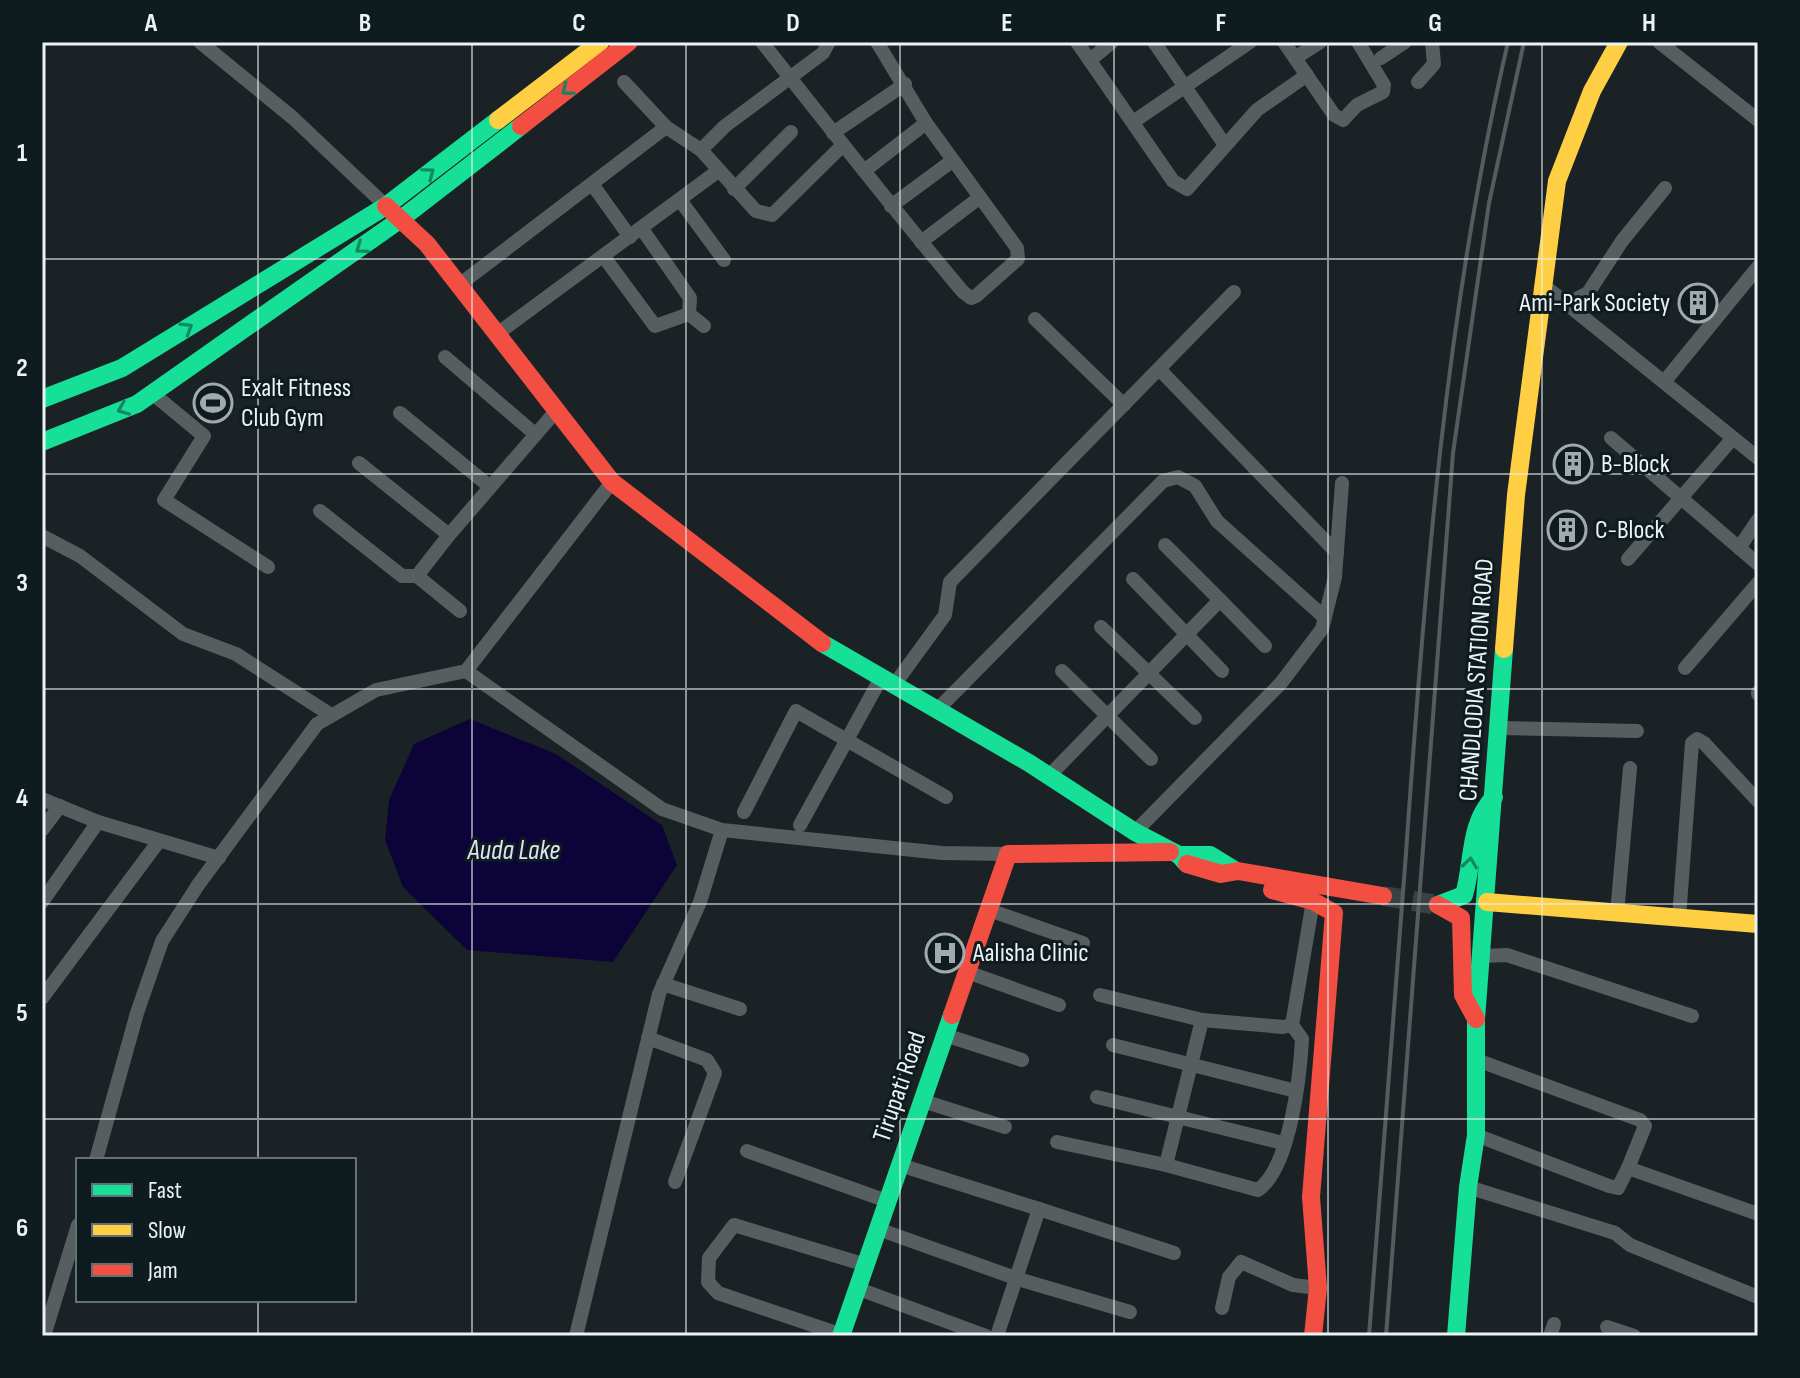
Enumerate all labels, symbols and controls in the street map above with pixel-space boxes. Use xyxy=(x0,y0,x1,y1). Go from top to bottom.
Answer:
text: A xyxy=(144,8,158,39)
text: B xyxy=(359,8,371,39)
text: C xyxy=(572,8,586,39)
text: D xyxy=(786,8,800,39)
text: E xyxy=(1001,8,1013,39)
text: F xyxy=(1216,8,1227,39)
text: G xyxy=(1428,8,1442,39)
text: H xyxy=(1642,8,1656,39)
one-way arrow xyxy=(562,80,576,95)
text: 1 xyxy=(17,138,27,169)
one-way arrow xyxy=(420,168,435,182)
one-way arrow xyxy=(355,238,369,253)
building icon: Ami-Park Society xyxy=(1677,282,1719,324)
place label: Ami-Park Society xyxy=(1519,288,1670,319)
one-way arrow xyxy=(178,323,193,338)
text: 2 xyxy=(16,353,28,384)
place label: Exalt Fitness Club Gym xyxy=(241,373,351,434)
sports icon: Exalt Fitness Club Gym xyxy=(192,382,234,424)
one-way arrow xyxy=(117,400,131,416)
building icon: B-Block xyxy=(1552,443,1594,485)
place label: B-Block xyxy=(1601,449,1670,480)
building icon: C-Block xyxy=(1546,509,1588,551)
place label: C-Block xyxy=(1595,515,1665,546)
street label: CHANDLODIA STATION ROAD xyxy=(1453,558,1501,802)
text: 3 xyxy=(16,568,28,599)
text: 4 xyxy=(16,783,28,814)
water label: Auda Lake xyxy=(467,834,560,867)
one-way arrow xyxy=(1461,856,1478,870)
hospital icon: Aalisha Clinic xyxy=(924,932,966,974)
place label: Aalisha Clinic xyxy=(972,938,1089,969)
text: 5 xyxy=(16,998,28,1029)
street label: Tirupati Road xyxy=(867,1028,933,1146)
legend xyxy=(76,1158,356,1302)
text: Fast xyxy=(148,1176,182,1205)
text: 6 xyxy=(16,1213,28,1244)
text: Slow xyxy=(148,1216,186,1245)
text: Jam xyxy=(147,1256,178,1285)

